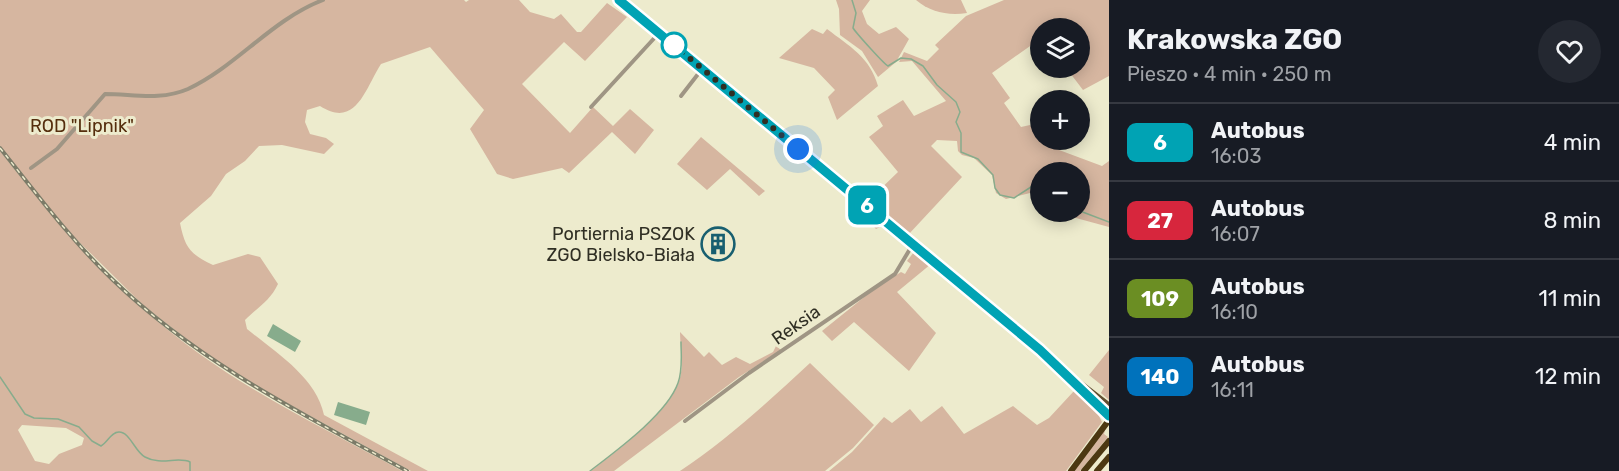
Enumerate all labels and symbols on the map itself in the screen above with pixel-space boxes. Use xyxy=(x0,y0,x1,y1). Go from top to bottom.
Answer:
unlabelled marker xyxy=(661,32,687,58)
park label: ROD "Lipnik" xyxy=(30,115,134,137)
your location xyxy=(783,134,813,164)
line badge: 6 xyxy=(848,186,886,224)
place label: Portiernia PSZOK ZGO Bielsko-Biała xyxy=(546,223,695,266)
building icon: Portiernia PSZOK ZGO Bielsko-Biała xyxy=(700,226,736,262)
street label: Reksia xyxy=(767,300,825,350)

